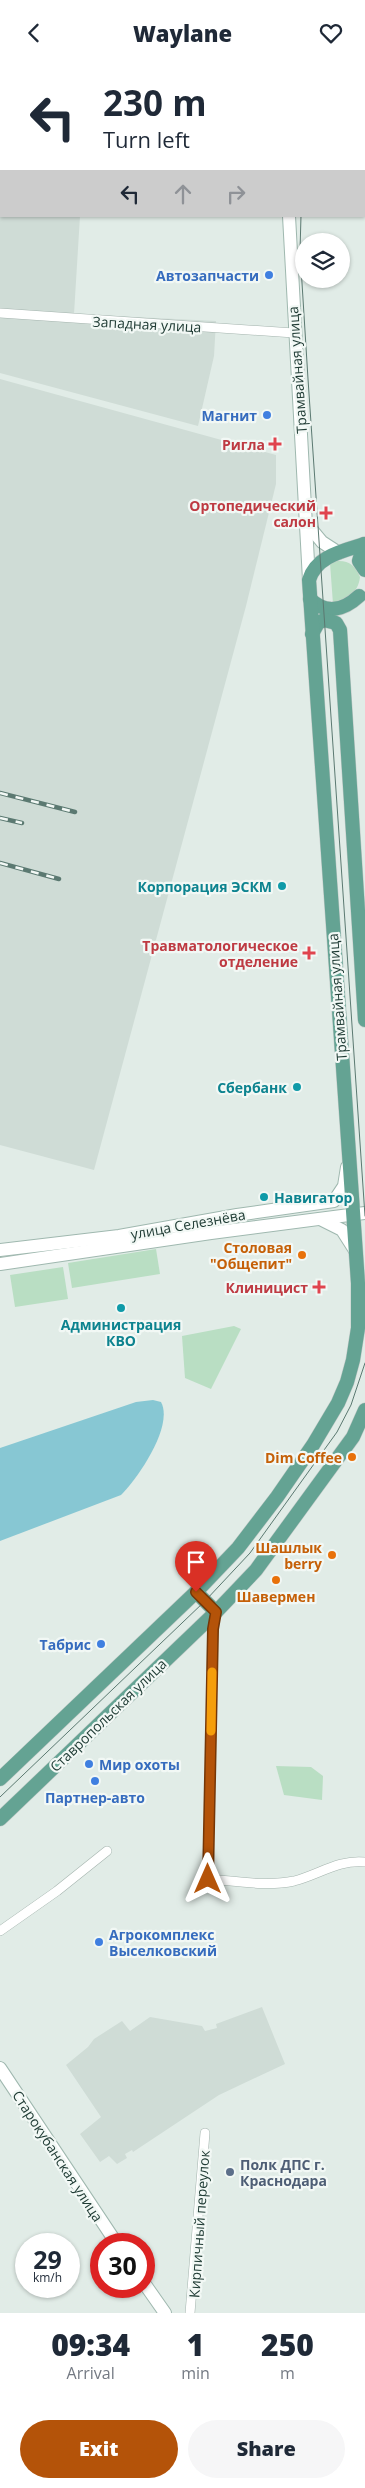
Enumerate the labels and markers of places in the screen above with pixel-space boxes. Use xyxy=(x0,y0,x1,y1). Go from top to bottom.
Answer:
place label: Автозапчасти xyxy=(156,266,259,285)
marker: Автозапчасти xyxy=(263,269,275,281)
place label: Магнит xyxy=(202,406,257,425)
marker: Магнит xyxy=(261,409,273,421)
place label: Ригла xyxy=(222,435,265,454)
marker: Ригла xyxy=(269,438,281,450)
place label: Ортопедический салон xyxy=(189,496,316,531)
marker: Ортопедический салон xyxy=(320,507,332,519)
place label: Корпорация ЭСКМ xyxy=(137,877,272,896)
marker: Корпорация ЭСКМ xyxy=(276,880,288,892)
place label: Травматологическое отделение xyxy=(142,936,298,971)
marker: Травматологическое отделение xyxy=(302,946,316,960)
place label: Сбербанк xyxy=(217,1078,287,1097)
marker: Сбербанк xyxy=(291,1081,303,1093)
place label: Навигатор xyxy=(274,1188,353,1207)
marker: Навигатор xyxy=(258,1191,270,1203)
place label: Столовая "Общепит" xyxy=(210,1238,292,1273)
marker: Столовая "Общепит" xyxy=(296,1249,308,1261)
place label: Клиницист xyxy=(225,1278,308,1297)
marker: Клиницист xyxy=(312,1280,326,1294)
marker: Администрация КВО xyxy=(115,1302,127,1314)
place label: Администрация КВО xyxy=(61,1315,181,1350)
place label: Dim Coffee xyxy=(265,1448,342,1467)
marker: Dim Coffee xyxy=(346,1451,358,1463)
place label: Шашлык berry xyxy=(255,1538,322,1573)
pin xyxy=(175,1541,217,1592)
marker: Шашлык berry xyxy=(326,1549,338,1561)
marker: Шавермен xyxy=(270,1574,282,1586)
place label: Шавермен xyxy=(237,1587,315,1606)
place label: Табрис xyxy=(40,1635,91,1654)
marker: Табрис xyxy=(95,1638,107,1650)
place label: Мир охоты xyxy=(99,1755,180,1774)
marker: Мир охоты xyxy=(83,1758,95,1770)
marker: Партнер-авто xyxy=(89,1775,101,1787)
place label: Партнер-авто xyxy=(45,1788,145,1807)
place label: Агрокомплекс Выселковский xyxy=(109,1925,217,1960)
marker: Агрокомплекс Выселковский xyxy=(93,1936,105,1948)
place label: Полк ДПС г. Краснодара xyxy=(240,2155,327,2190)
marker: Полк ДПС г. Краснодара xyxy=(224,2166,236,2178)

